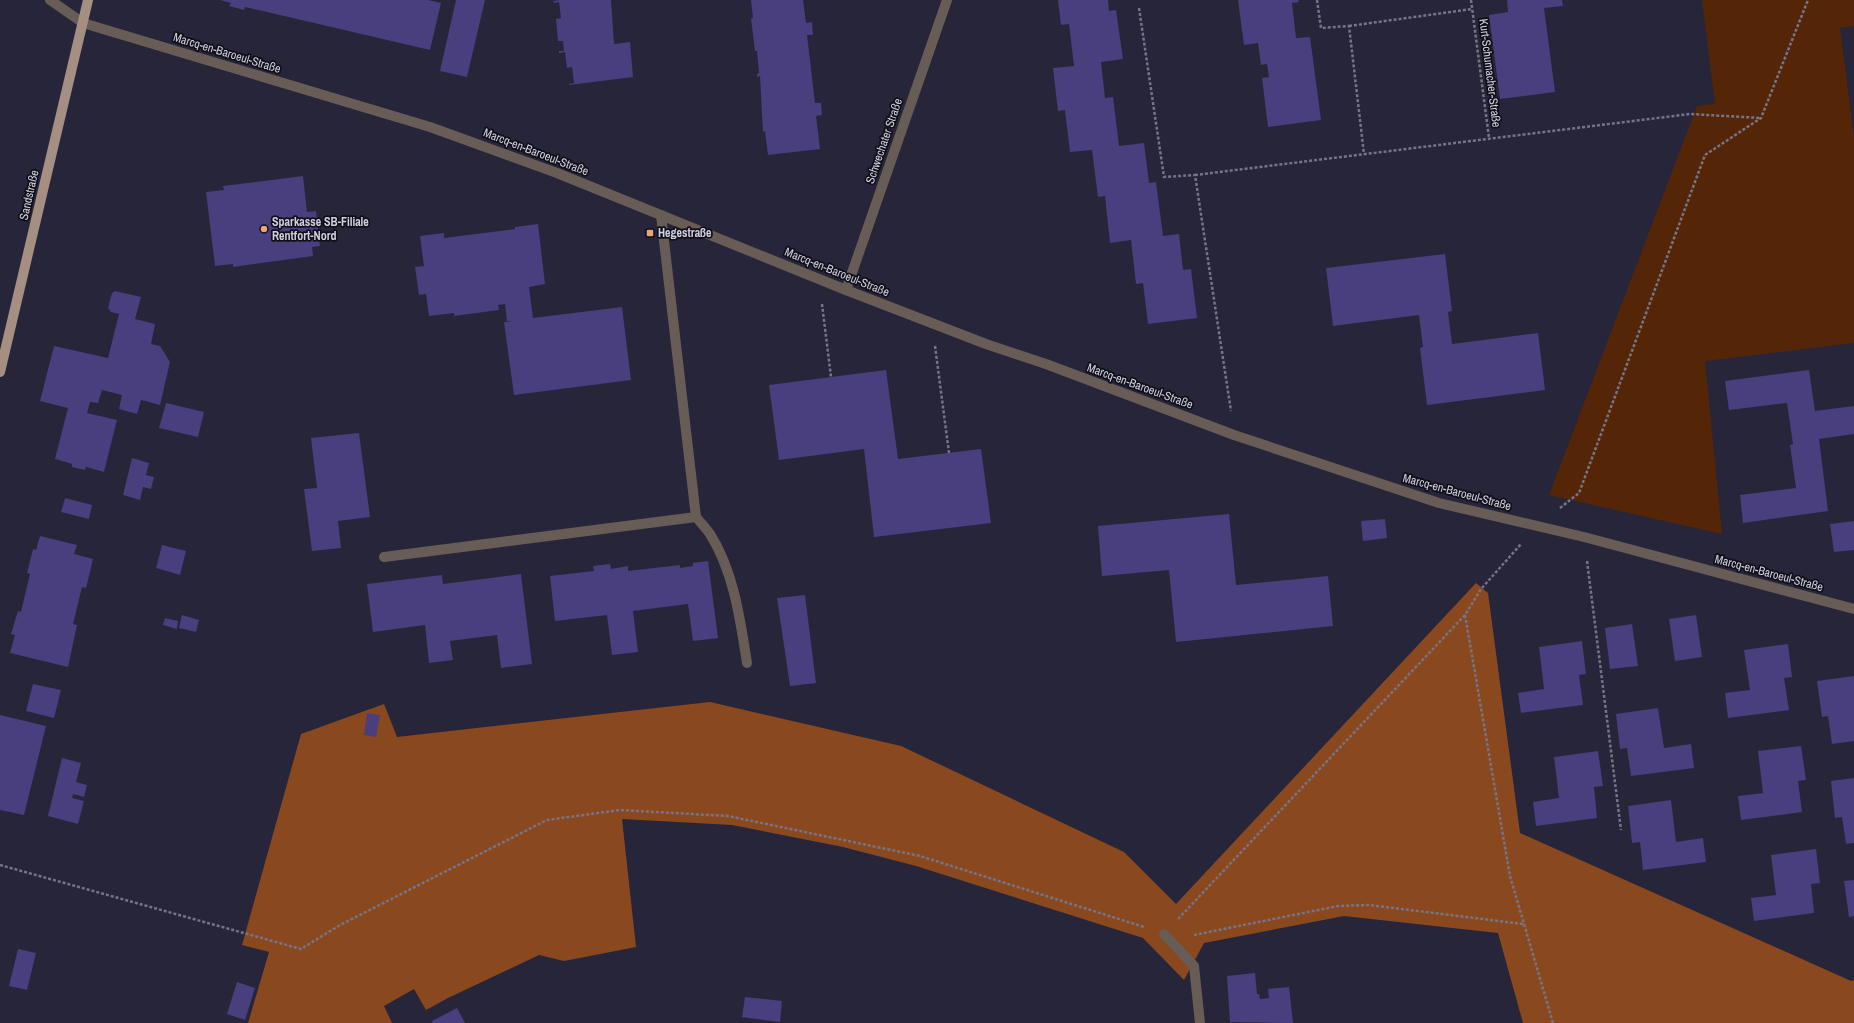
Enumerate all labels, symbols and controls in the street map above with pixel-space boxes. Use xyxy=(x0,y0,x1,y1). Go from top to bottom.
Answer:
street label: Kurt-Schumacher-Straße xyxy=(1475,18,1505,128)
street label: Marcq-en-Baroeul-Straße xyxy=(171,29,283,77)
street label: Schwechater Straße xyxy=(862,96,906,186)
street label: Marcq-en-Baroeul-Straße xyxy=(481,125,591,179)
street label: Sandstraße xyxy=(15,168,43,222)
place label: Sparkasse SB-Filiale Rentfort-Nord xyxy=(272,214,369,244)
marker: Sparkasse SB-Filiale Rentfort-Nord xyxy=(259,224,269,234)
place label: Hegestraße xyxy=(658,225,712,241)
marker: Hegestraße xyxy=(645,228,655,238)
street label: Marcq-en-Baroeul-Straße xyxy=(782,244,892,300)
street label: Marcq-en-Baroeul-Straße xyxy=(1085,359,1195,413)
street label: Marcq-en-Baroeul-Straße xyxy=(1401,470,1513,514)
street label: Marcq-en-Baroeul-Straße xyxy=(1713,551,1825,595)

